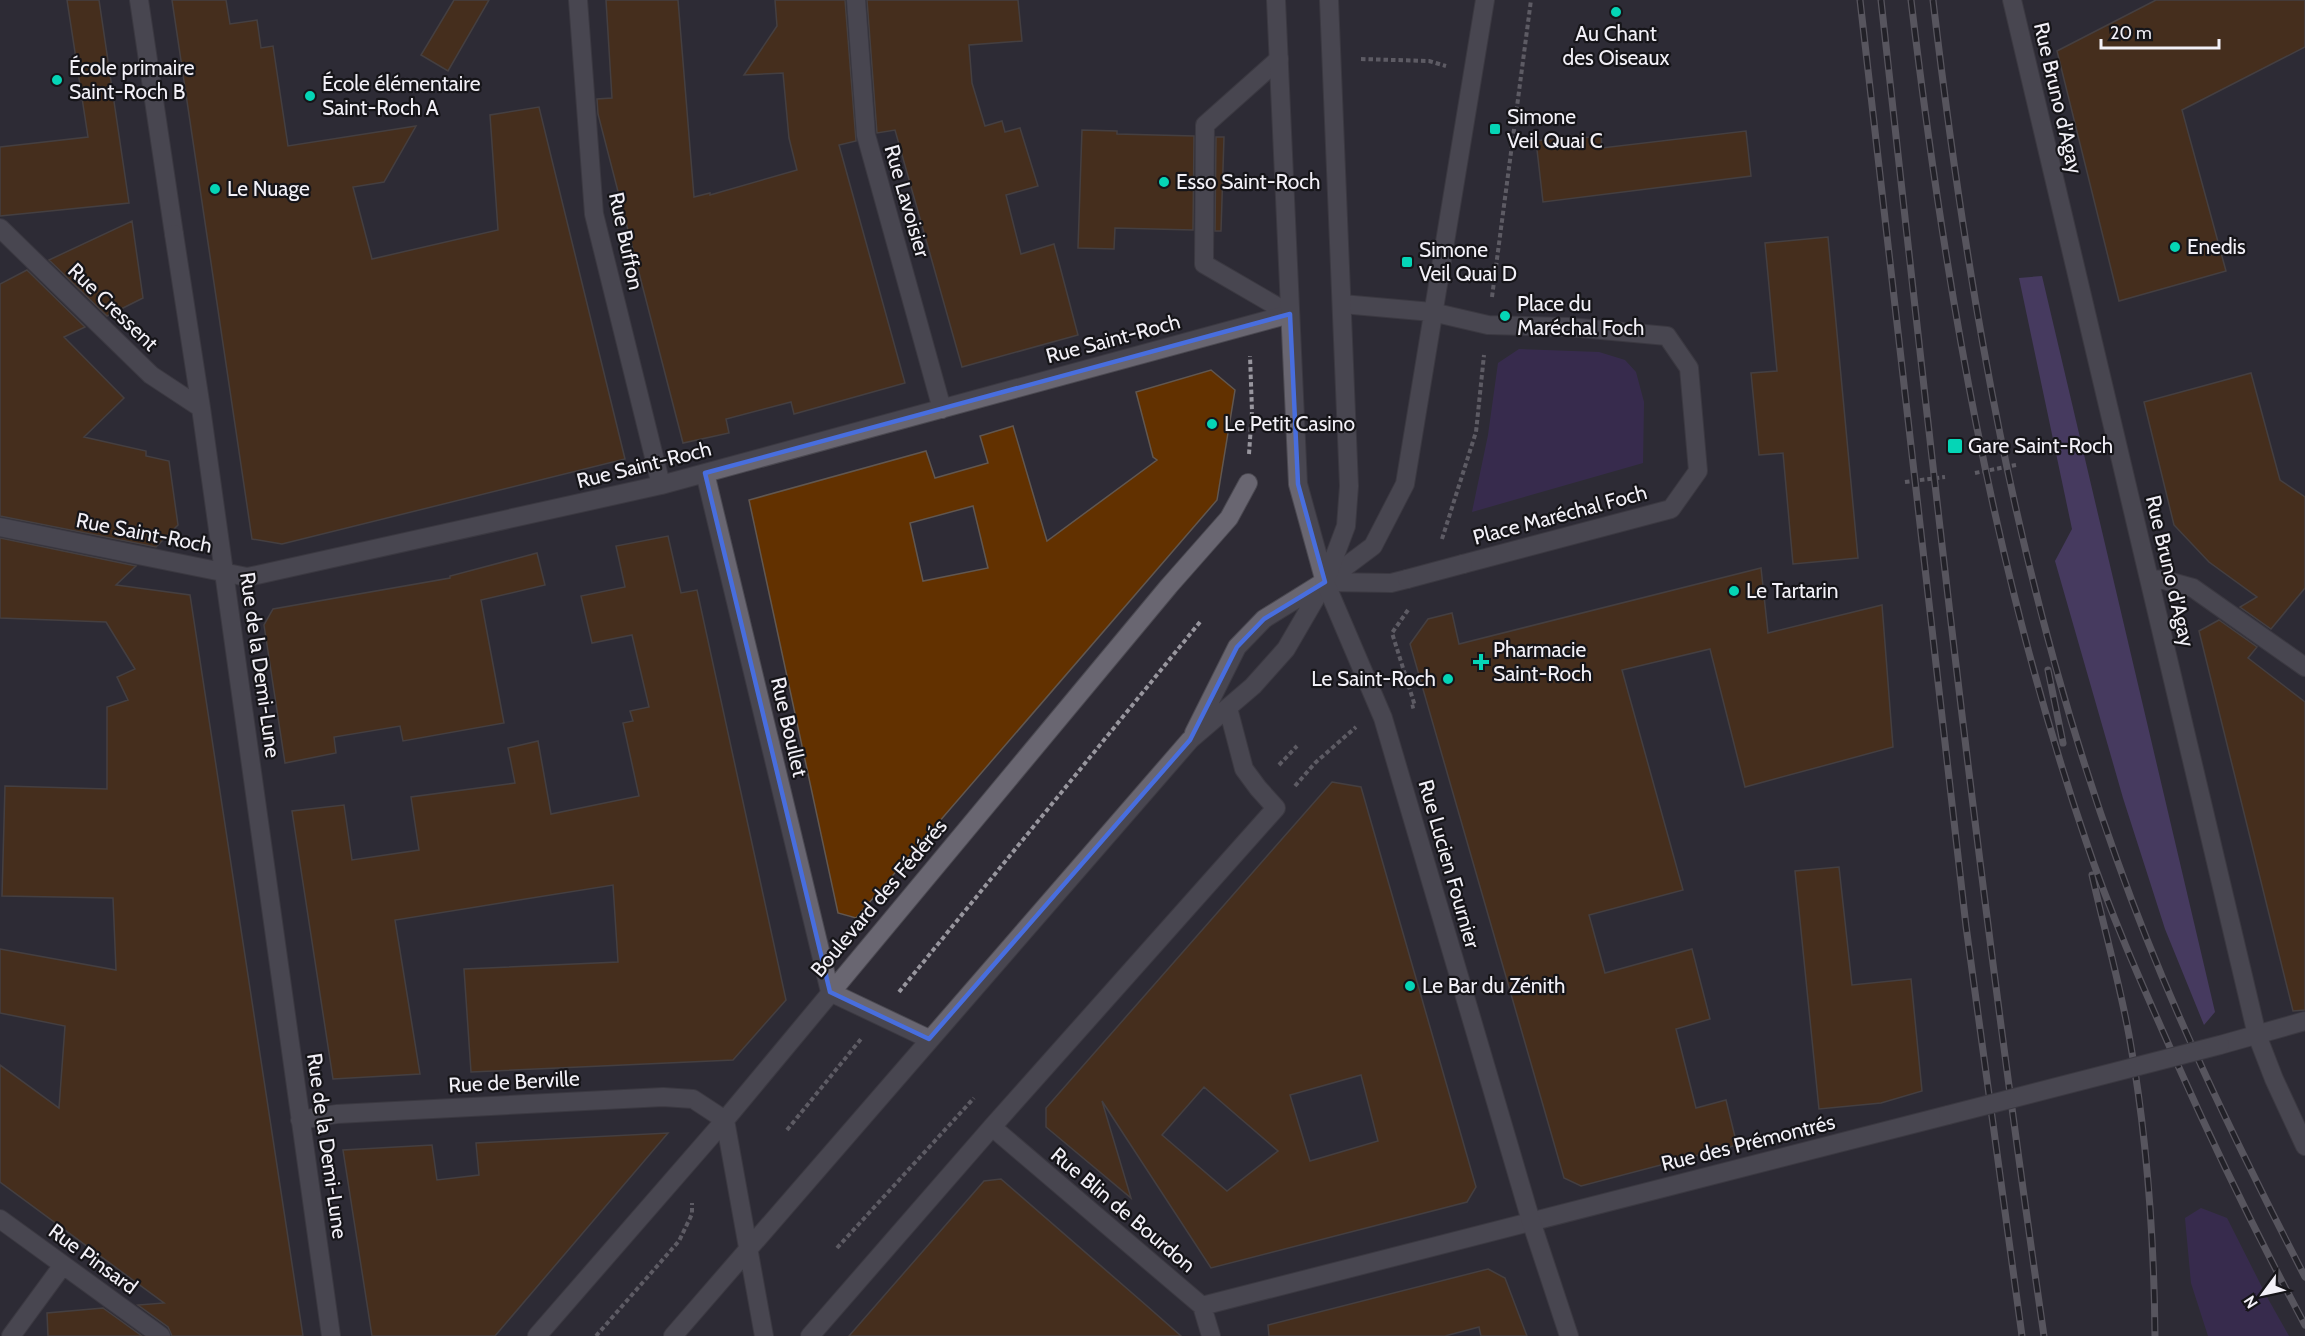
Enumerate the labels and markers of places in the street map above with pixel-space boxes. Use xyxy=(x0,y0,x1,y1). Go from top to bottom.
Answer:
marker: Au Chant des Oiseaux xyxy=(1609,5,1623,19)
place label: Au Chant des Oiseaux xyxy=(1563,21,1669,70)
place label: École primaire Saint-Roch B xyxy=(69,55,195,104)
place label: École élémentaire Saint-Roch A xyxy=(322,71,481,120)
marker: École primaire Saint-Roch B xyxy=(50,73,64,87)
marker: École élémentaire Saint-Roch A xyxy=(303,89,317,103)
place label: Simone Veil Quai C xyxy=(1507,104,1603,153)
marker: Simone Veil Quai C xyxy=(1488,122,1502,136)
place label: Esso Saint-Roch xyxy=(1176,169,1320,194)
marker: Esso Saint-Roch xyxy=(1157,175,1171,189)
place label: Le Nuage xyxy=(227,176,310,201)
marker: Le Nuage xyxy=(208,182,222,196)
place label: Enedis xyxy=(2187,234,2246,259)
place label: Simone Veil Quai D xyxy=(1419,237,1517,286)
marker: Enedis xyxy=(2168,240,2182,254)
marker: Simone Veil Quai D xyxy=(1400,255,1414,269)
place label: Place du Maréchal Foch xyxy=(1517,291,1644,340)
marker: Place du Maréchal Foch xyxy=(1498,309,1512,323)
place label: Le Petit Casino xyxy=(1224,411,1355,436)
marker: Le Petit Casino xyxy=(1205,417,1219,431)
place label: Gare Saint-Roch xyxy=(1968,433,2113,458)
marker: Gare Saint-Roch xyxy=(1946,437,1964,455)
place label: Le Tartarin xyxy=(1746,578,1838,603)
marker: Le Tartarin xyxy=(1727,584,1741,598)
place label: Pharmacie Saint-Roch xyxy=(1493,637,1592,686)
marker: Pharmacie Saint-Roch xyxy=(1474,655,1488,669)
place label: Le Saint-Roch xyxy=(1311,666,1436,691)
marker: Le Saint-Roch xyxy=(1441,672,1455,686)
place label: Le Bar du Zénith xyxy=(1422,973,1565,998)
marker: Le Bar du Zénith xyxy=(1403,979,1417,993)

